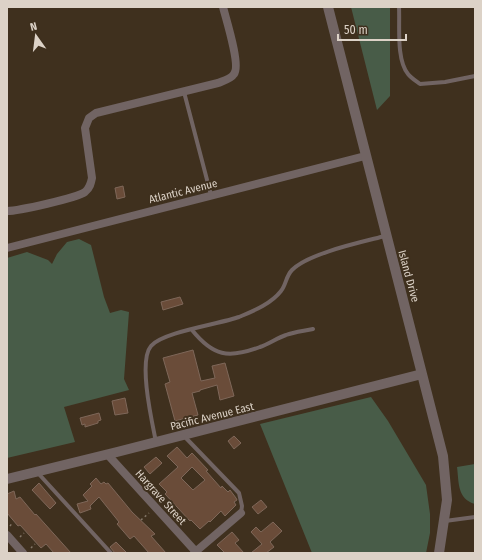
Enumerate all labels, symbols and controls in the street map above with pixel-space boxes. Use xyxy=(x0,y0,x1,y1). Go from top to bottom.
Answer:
north arrow xyxy=(16,16,56,56)
scale bar xyxy=(338,16,406,42)
text: N xyxy=(29,20,38,34)
text: 50 m xyxy=(344,23,368,37)
street label: Atlantic Avenue xyxy=(148,177,219,206)
street label: Island Drive xyxy=(395,249,422,304)
street label: Pacific Avenue East xyxy=(169,400,255,433)
street label: Hargrave Street xyxy=(133,467,189,528)

